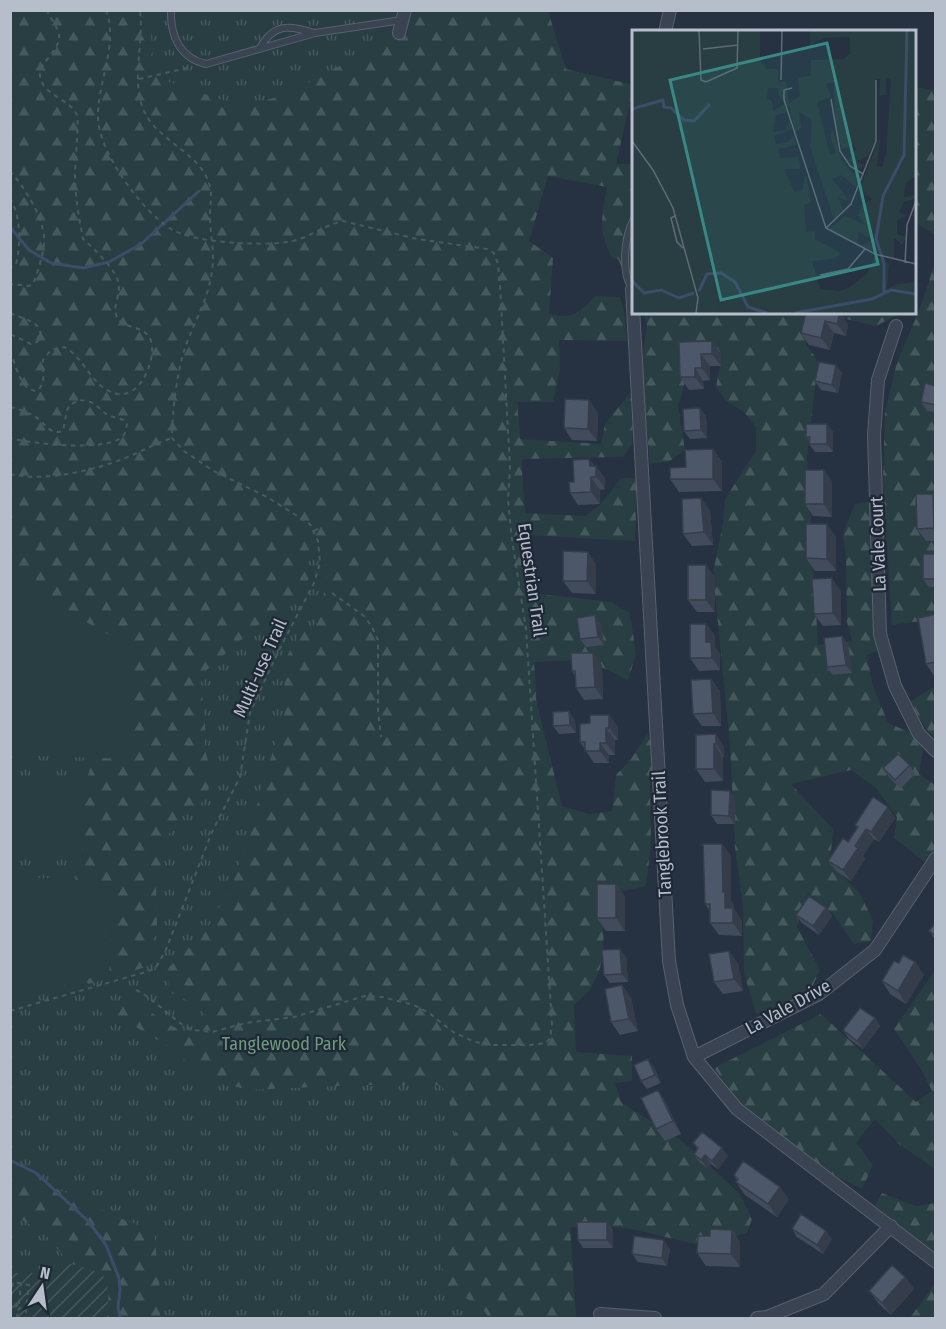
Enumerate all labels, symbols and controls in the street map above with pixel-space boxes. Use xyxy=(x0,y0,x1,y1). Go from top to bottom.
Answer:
inset map xyxy=(632,30,916,314)
street label: La Vale Court xyxy=(865,496,891,592)
street label: Equestrian Trail xyxy=(513,522,551,639)
street label: Multi-use Trail xyxy=(228,615,292,721)
street label: Tanglebrook Trail xyxy=(648,770,676,898)
street label: La Vale Drive xyxy=(742,975,834,1039)
park label: Tanglewood Park xyxy=(222,1033,347,1055)
north arrow xyxy=(12,1257,72,1317)
text: N xyxy=(38,1263,52,1283)

